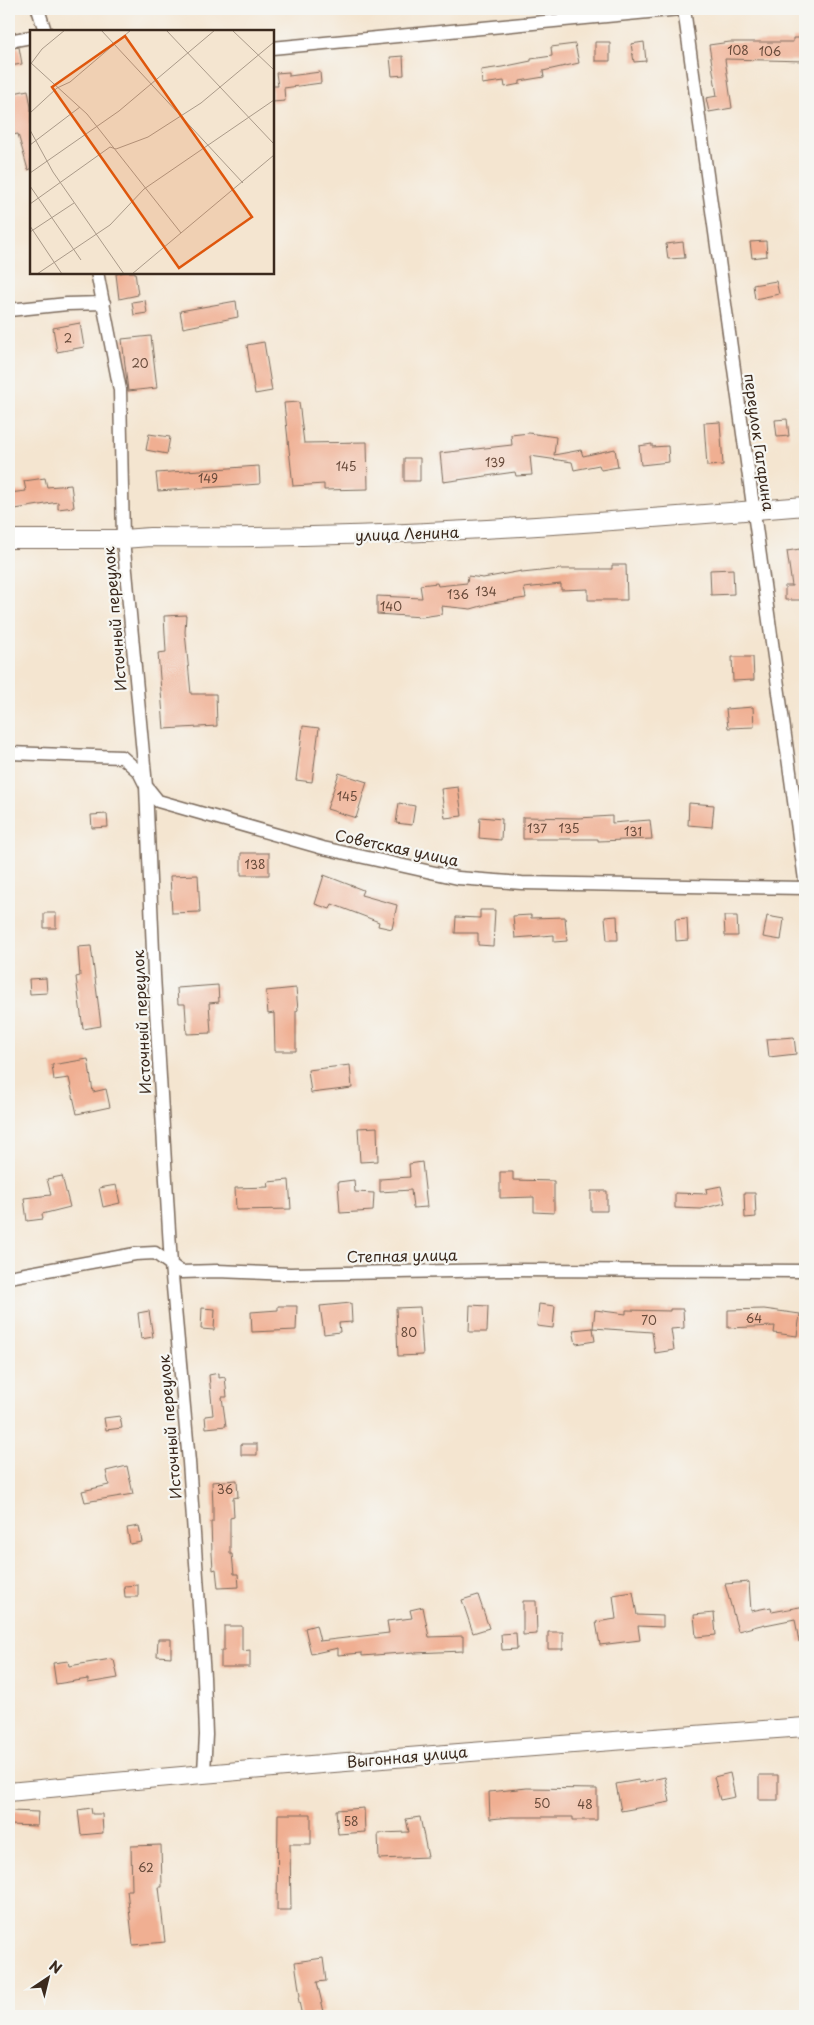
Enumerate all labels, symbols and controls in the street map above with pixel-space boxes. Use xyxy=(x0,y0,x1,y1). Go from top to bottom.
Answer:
inset map xyxy=(30,30,274,274)
house number: 108 xyxy=(727,41,749,59)
house number: 106 xyxy=(759,42,781,60)
house number: 2 xyxy=(64,329,72,347)
house number: 20 xyxy=(131,354,149,372)
street label: переулок Гагарина xyxy=(739,372,781,513)
house number: 139 xyxy=(485,453,505,471)
house number: 145 xyxy=(336,457,356,475)
house number: 149 xyxy=(198,469,218,487)
street label: улица Ленина xyxy=(355,520,460,546)
street label: Источный переулок xyxy=(96,546,132,692)
house number: 134 xyxy=(475,582,497,600)
house number: 136 xyxy=(447,585,469,603)
house number: 140 xyxy=(380,597,402,615)
house number: 145 xyxy=(337,787,357,805)
house number: 137 xyxy=(527,819,547,837)
house number: 135 xyxy=(559,819,579,837)
house number: 131 xyxy=(624,822,642,840)
street label: Советская улица xyxy=(333,823,462,871)
house number: 138 xyxy=(245,855,265,873)
street label: Источный переулок xyxy=(126,949,156,1095)
street label: Степная улица xyxy=(346,1243,458,1267)
house number: 64 xyxy=(746,1309,762,1327)
house number: 70 xyxy=(641,1311,657,1329)
house number: 80 xyxy=(401,1323,417,1341)
street label: Источный переулок xyxy=(151,1354,187,1500)
house number: 36 xyxy=(217,1480,233,1498)
street label: Выгонная улица xyxy=(346,1739,469,1773)
house number: 50 xyxy=(534,1794,550,1812)
house number: 48 xyxy=(577,1795,593,1813)
house number: 58 xyxy=(343,1812,359,1830)
house number: 62 xyxy=(138,1858,154,1876)
north arrow xyxy=(22,1952,72,2002)
text: N xyxy=(45,1955,66,1979)

